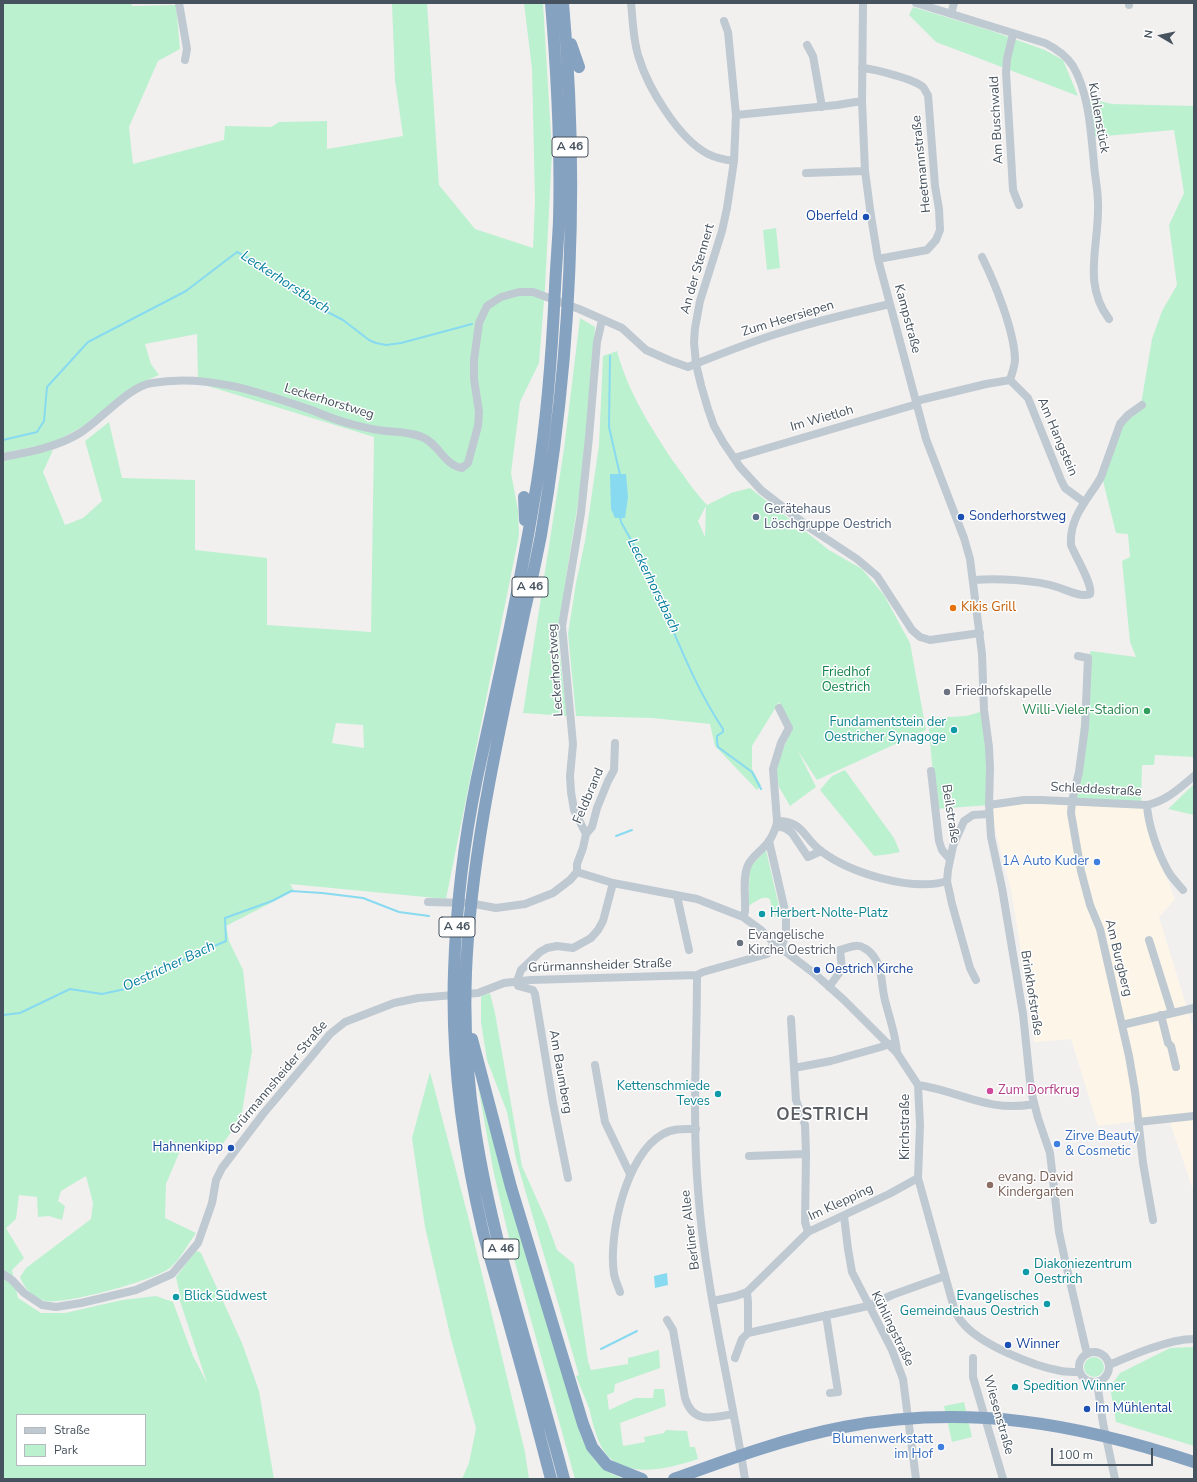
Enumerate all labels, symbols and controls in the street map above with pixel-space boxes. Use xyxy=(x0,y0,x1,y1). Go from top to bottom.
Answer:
north arrow xyxy=(1141,16,1181,56)
text: N xyxy=(1141,29,1157,39)
street label: Am Buschwald xyxy=(987,75,1007,165)
street label: Kuhlenstück xyxy=(1084,82,1112,154)
street label: Heetmannstraße xyxy=(909,114,935,214)
road number: A 46 xyxy=(552,137,588,157)
place label: Oberfeld xyxy=(806,209,858,225)
marker: Oberfeld xyxy=(861,212,871,222)
street label: An der Stennert xyxy=(678,222,718,316)
water label: Leckerhorstbach xyxy=(237,248,333,318)
street label: Kampstraße xyxy=(890,283,924,355)
street label: Zum Heersiepen xyxy=(740,298,836,340)
street label: Leckerhorstweg xyxy=(282,381,376,423)
street label: Am Hangstein xyxy=(1033,395,1081,479)
street label: Im Wietloh xyxy=(789,403,855,435)
place label: Gerätehaus Löschgruppe Oestrich xyxy=(764,502,892,533)
place label: Sonderhorstweg xyxy=(969,509,1066,525)
marker: Gerätehaus Löschgruppe Oestrich xyxy=(751,512,761,522)
marker: Sonderhorstweg xyxy=(956,512,966,522)
water label: Leckerhorstbach xyxy=(623,536,683,636)
road number: A 46 xyxy=(512,577,548,597)
place label: Kikis Grill xyxy=(961,600,1016,616)
marker: Kikis Grill xyxy=(948,603,958,613)
street label: Leckerhorstweg xyxy=(545,623,567,717)
park label: Friedhof Oestrich xyxy=(822,665,870,696)
place label: Friedhofskapelle xyxy=(955,684,1052,700)
marker: Friedhofskapelle xyxy=(942,687,952,697)
place label: Willi-Vieler-Stadion xyxy=(1022,703,1139,719)
marker: Willi-Vieler-Stadion xyxy=(1142,706,1152,716)
place label: Fundamentstein der Oestricher Synagoge xyxy=(824,715,946,746)
marker: Fundamentstein der Oestricher Synagoge xyxy=(949,725,959,735)
street label: Feldbrand xyxy=(570,766,608,826)
street label: Schleddestraße xyxy=(1050,780,1142,800)
street label: Beilstraße xyxy=(938,783,962,845)
place label: 1A Auto Kuder xyxy=(1002,854,1089,870)
marker: 1A Auto Kuder xyxy=(1092,857,1102,867)
place label: Herbert-Nolte-Platz xyxy=(770,906,888,922)
marker: Herbert-Nolte-Platz xyxy=(757,909,767,919)
road number: A 46 xyxy=(439,917,475,937)
street label: Am Burgberg xyxy=(1101,918,1135,998)
place label: Evangelische Kirche Oestrich xyxy=(748,928,836,959)
water label: Oestricher Bach xyxy=(120,938,218,996)
marker: Evangelische Kirche Oestrich xyxy=(735,938,745,948)
street label: Brinkhofstraße xyxy=(1017,949,1045,1037)
street label: Grürmannsheider Straße xyxy=(528,956,672,976)
place label: Oestrich Kirche xyxy=(825,962,913,978)
marker: Oestrich Kirche xyxy=(812,965,822,975)
street label: Grürmannsheider Straße xyxy=(227,1018,331,1138)
street label: Am Baumberg xyxy=(545,1029,575,1115)
place label: Kettenschmiede Teves xyxy=(617,1079,710,1110)
place label: Zum Dorfkrug xyxy=(998,1083,1080,1099)
marker: Zum Dorfkrug xyxy=(985,1086,995,1096)
marker: Kettenschmiede Teves xyxy=(713,1089,723,1099)
street label: Kirchstraße xyxy=(898,1094,914,1160)
district label: OESTRICH xyxy=(776,1106,870,1126)
place label: Zirve Beauty & Cosmetic xyxy=(1065,1129,1139,1160)
marker: Zirve Beauty & Cosmetic xyxy=(1052,1139,1062,1149)
place label: Hahnenkipp xyxy=(152,1140,223,1156)
marker: Hahnenkipp xyxy=(226,1143,236,1153)
place label: evang. David Kindergarten xyxy=(998,1170,1074,1201)
marker: evang. David Kindergarten xyxy=(985,1180,995,1190)
street label: Im Klepping xyxy=(806,1181,876,1225)
street label: Berliner Allee xyxy=(678,1189,704,1271)
road number: A 46 xyxy=(483,1239,519,1259)
place label: Diakoniezentrum Oestrich xyxy=(1034,1257,1132,1288)
marker: Diakoniezentrum Oestrich xyxy=(1021,1267,1031,1277)
place label: Blick Südwest xyxy=(184,1289,267,1305)
street label: Kühlingstraße xyxy=(867,1289,917,1369)
place label: Evangelisches Gemeindehaus Oestrich xyxy=(900,1289,1039,1320)
marker: Blick Südwest xyxy=(171,1292,181,1302)
marker: Evangelisches Gemeindehaus Oestrich xyxy=(1042,1299,1052,1309)
place label: Winner xyxy=(1016,1337,1060,1353)
marker: Winner xyxy=(1003,1340,1013,1350)
street label: Wiesenstraße xyxy=(979,1373,1017,1457)
place label: Spedition Winner xyxy=(1023,1379,1125,1395)
marker: Spedition Winner xyxy=(1010,1382,1020,1392)
place label: Im Mühlental xyxy=(1095,1401,1172,1417)
marker: Im Mühlental xyxy=(1082,1404,1092,1414)
legend xyxy=(16,1414,146,1466)
text: Straße xyxy=(54,1422,90,1438)
place label: Blumenwerkstatt im Hof xyxy=(832,1432,933,1463)
scale bar xyxy=(1053,1440,1155,1466)
text: Park xyxy=(54,1442,78,1458)
marker: Blumenwerkstatt im Hof xyxy=(936,1442,946,1452)
text: 100 m xyxy=(1058,1447,1093,1463)

